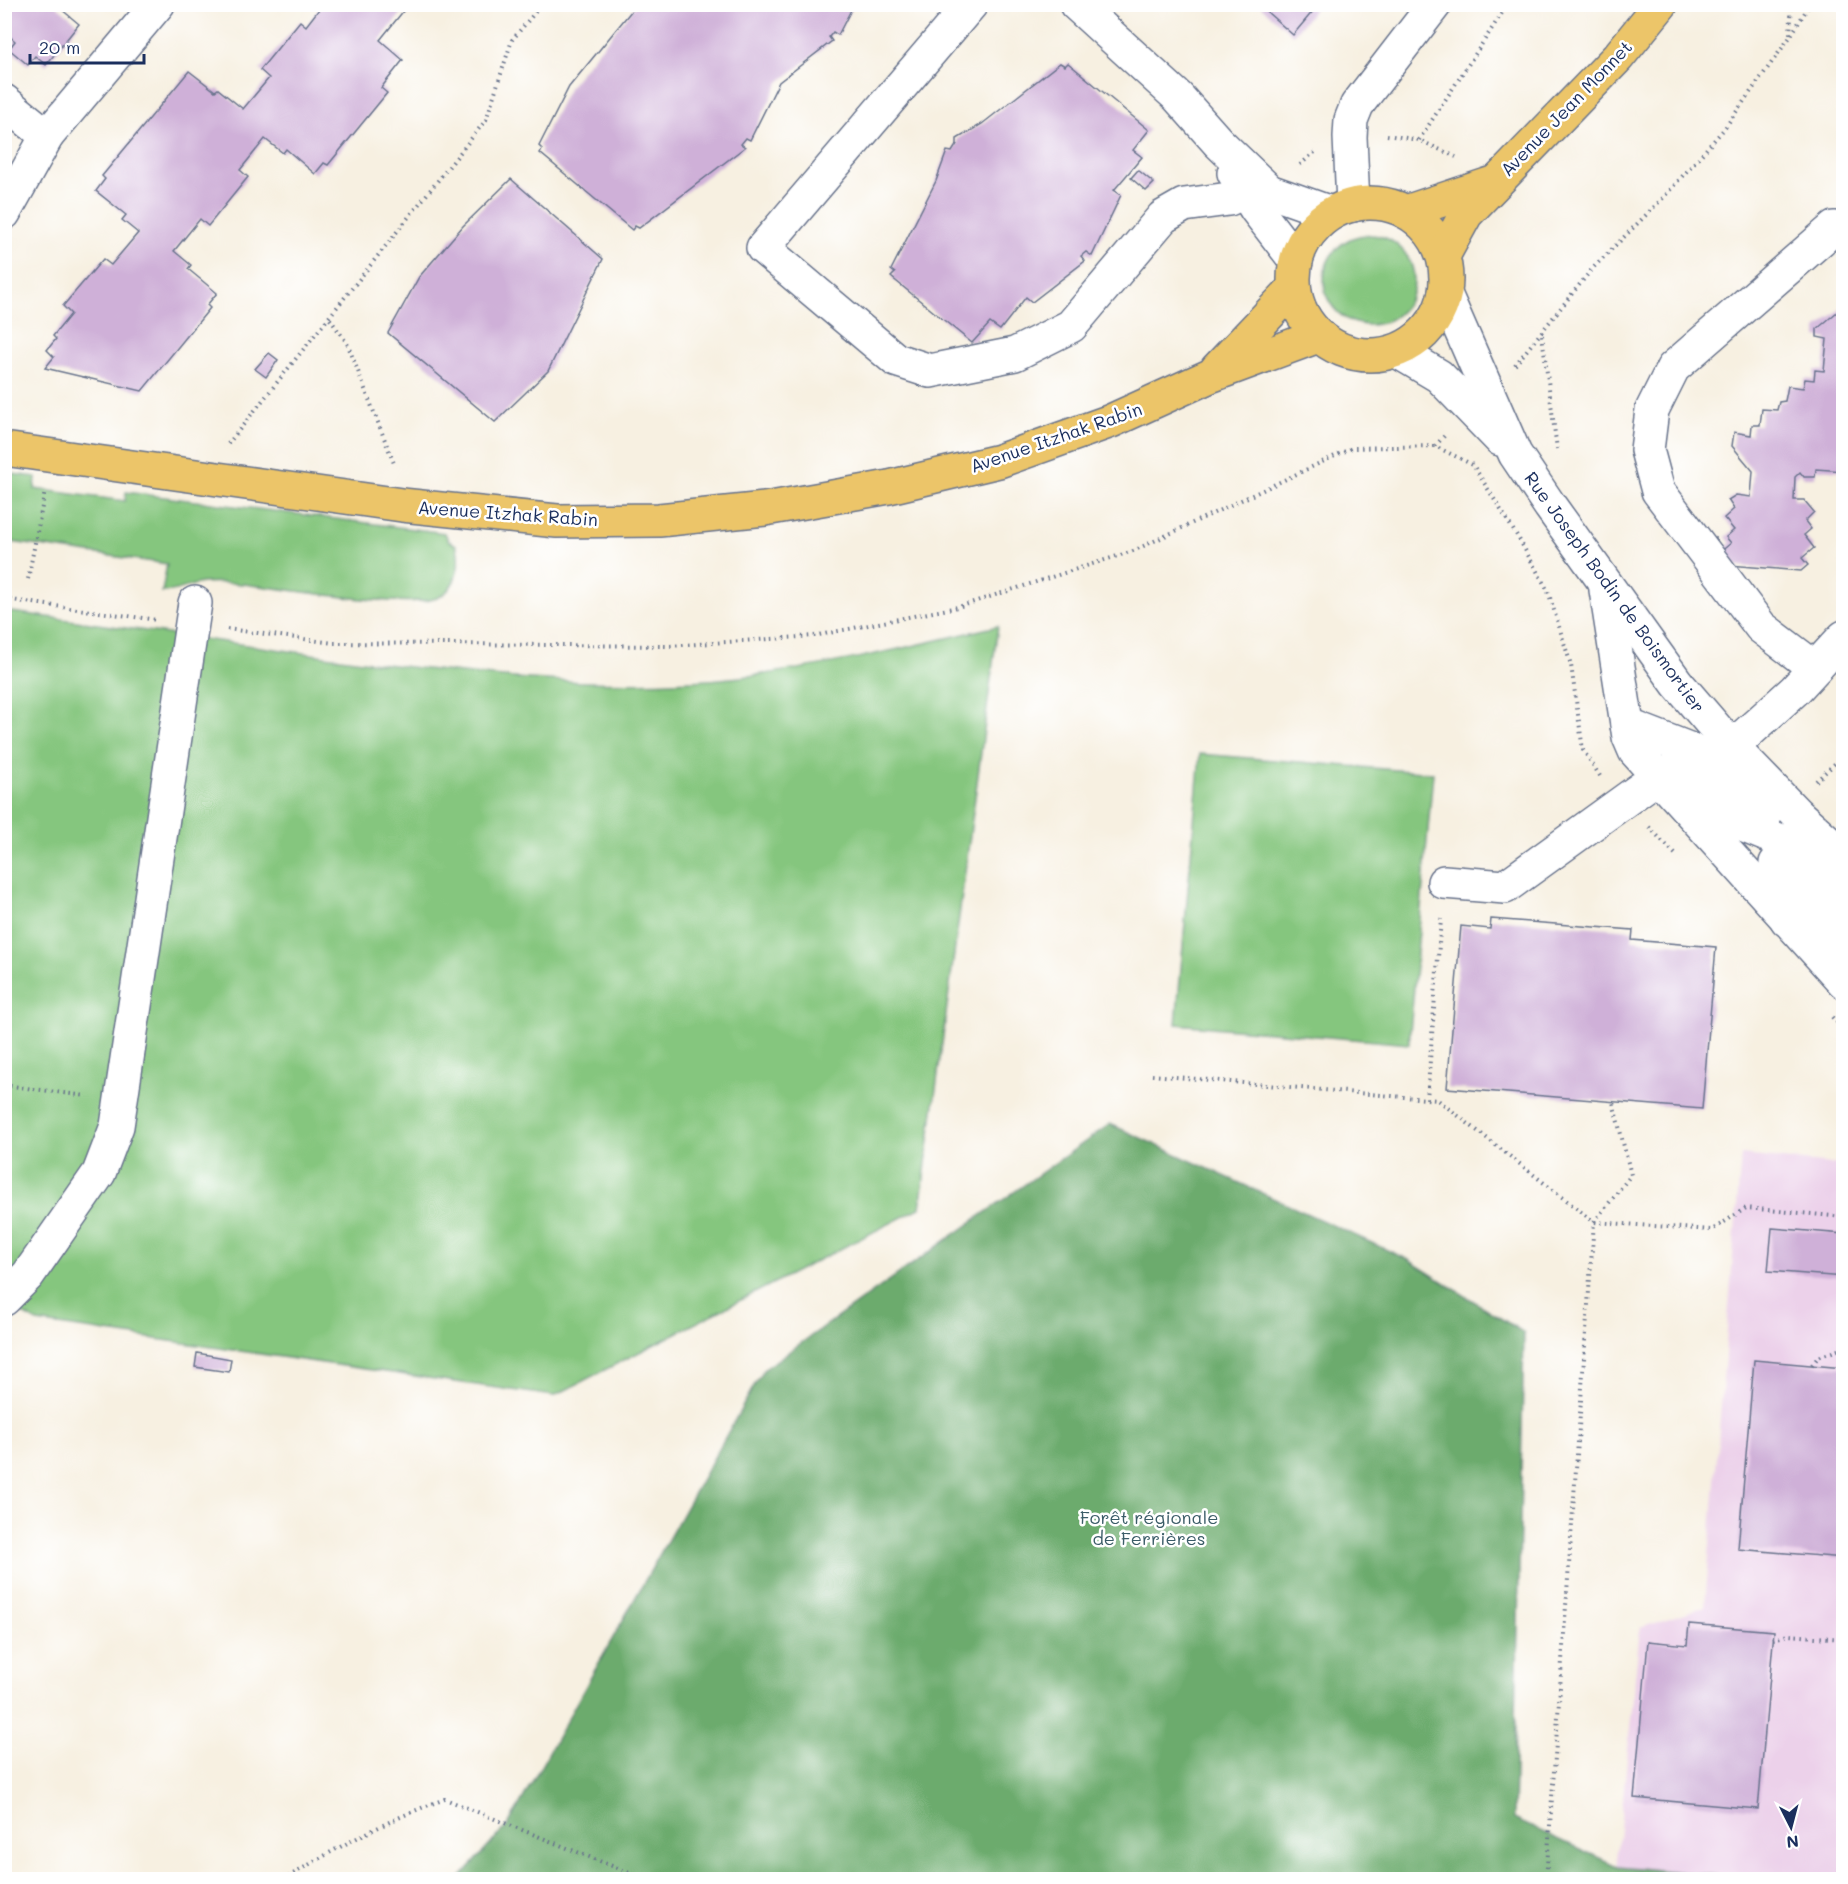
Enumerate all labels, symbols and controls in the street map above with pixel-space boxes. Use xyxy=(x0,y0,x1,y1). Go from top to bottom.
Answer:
scale bar xyxy=(30,27,144,65)
text: 20 m xyxy=(39,35,80,59)
street label: Avenue Jean Monnet xyxy=(1495,35,1637,181)
street label: Avenue Itzhak Rabin xyxy=(967,396,1145,478)
street label: Rue Joseph Bodin de Boismortier xyxy=(1519,467,1711,717)
street label: Avenue Itzhak Rabin xyxy=(417,495,599,531)
park label: Forêt régionale de Ferrières xyxy=(1080,1505,1218,1550)
north arrow xyxy=(1761,1797,1821,1857)
text: N xyxy=(1785,1831,1800,1853)

